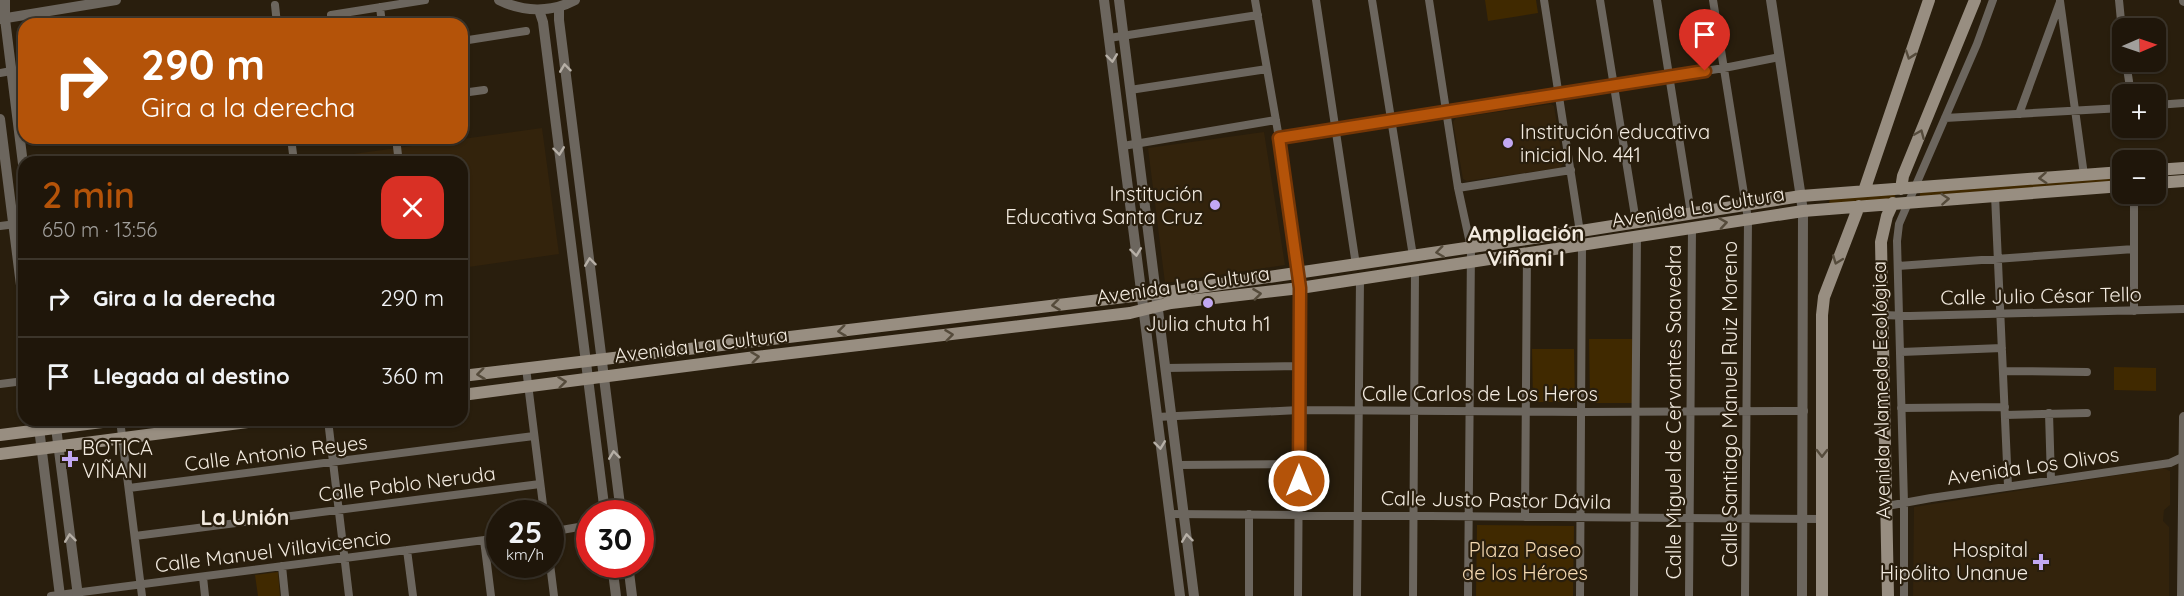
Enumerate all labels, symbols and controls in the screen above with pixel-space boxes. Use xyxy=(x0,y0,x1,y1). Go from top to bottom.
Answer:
pin xyxy=(1679,9,1730,71)
icon: arrive xyxy=(1688,18,1721,51)
north arrow xyxy=(2112,18,2166,72)
map controls xyxy=(2112,18,2166,204)
text: 290 m xyxy=(141,38,265,91)
icon: right xyxy=(42,42,120,120)
one-way arrow xyxy=(1905,49,1917,60)
one-way arrow xyxy=(1105,53,1117,63)
one-way arrow xyxy=(559,63,572,73)
button: + xyxy=(2112,84,2166,138)
text: Gira a la derecha xyxy=(141,90,355,124)
place label: Institución educativa inicial No. 441 xyxy=(1520,119,1710,167)
one-way arrow xyxy=(1913,129,1925,140)
marker: Institución educativa inicial No. 441 xyxy=(1501,136,1515,150)
one-way arrow xyxy=(553,146,565,155)
button: − xyxy=(2112,150,2166,204)
one-way arrow xyxy=(2039,171,2048,184)
text: 2 min xyxy=(42,172,135,217)
button: close xyxy=(381,176,444,239)
place label: Institución Educativa Santa Cruz xyxy=(1005,181,1203,229)
street label: Avenida La Cultura xyxy=(1610,181,1786,233)
one-way arrow xyxy=(1941,193,1950,206)
marker: Institución Educativa Santa Cruz xyxy=(1208,198,1222,212)
text: 650 m · 13:56 xyxy=(42,217,157,242)
one-way arrow xyxy=(1718,217,1728,230)
district label: Ampliación Viñani I xyxy=(1468,219,1584,272)
street label: Calle Santiago Manuel Ruiz Moreno xyxy=(1717,241,1742,567)
street label: Calle Miguel de Cervantes Saavedra xyxy=(1661,245,1686,579)
one-way arrow xyxy=(1435,246,1444,258)
one-way arrow xyxy=(1129,247,1142,256)
one-way arrow xyxy=(1832,254,1844,265)
one-way arrow xyxy=(584,257,596,266)
street label: Avenida La Cultura xyxy=(1095,260,1271,309)
street label: Avenida Alameda Ecológica xyxy=(1866,261,1895,519)
street label: Calle Julio César Tello xyxy=(1940,281,2142,310)
icon: right xyxy=(42,282,75,315)
text: Gira a la derecha xyxy=(93,284,276,312)
text: 290 m xyxy=(380,284,444,312)
one-way arrow xyxy=(1253,288,1262,301)
marker: Julia chuta h1 xyxy=(1201,296,1215,310)
one-way arrow xyxy=(1051,298,1061,311)
place label: Julia chuta h1 xyxy=(1145,311,1271,336)
street label: Avenida La Cultura xyxy=(613,321,789,368)
one-way arrow xyxy=(837,324,846,337)
one-way arrow xyxy=(944,329,953,342)
one-way arrow xyxy=(751,351,760,364)
icon: arrive xyxy=(42,360,75,393)
text: Llegada al destino xyxy=(93,362,290,390)
text: 360 m xyxy=(381,362,444,390)
one-way arrow xyxy=(477,367,486,379)
one-way arrow xyxy=(557,376,566,389)
street label: Calle Carlos de Los Heros xyxy=(1362,381,1598,406)
street label: Calle Antonio Reyes xyxy=(183,429,369,476)
place label: BOTICA VIÑANI xyxy=(82,435,153,483)
one-way arrow xyxy=(1154,440,1166,450)
street label: Avenida Los Olivos xyxy=(1945,441,2121,490)
one-way arrow xyxy=(1816,448,1828,457)
position arrow xyxy=(1267,449,1331,513)
one-way arrow xyxy=(608,450,621,460)
marker: BOTICA VIÑANI xyxy=(63,452,77,466)
street label: Calle Pablo Neruda xyxy=(317,460,497,507)
street label: Calle Justo Pastor Dávila xyxy=(1381,485,1611,514)
speed limit sign: 30 xyxy=(576,500,654,578)
district label: La Unión xyxy=(201,504,289,530)
text: 25 xyxy=(508,513,542,551)
street label: Calle Manuel Villavicencio xyxy=(154,524,392,577)
one-way arrow xyxy=(64,533,77,543)
one-way arrow xyxy=(1181,533,1193,543)
park label: Plaza Paseo de los Héroes xyxy=(1462,537,1588,585)
place label: Hospital Hipólito Unanue xyxy=(1880,537,2028,585)
text: km/h xyxy=(506,545,544,564)
marker: Hospital Hipólito Unanue xyxy=(2032,553,2050,571)

